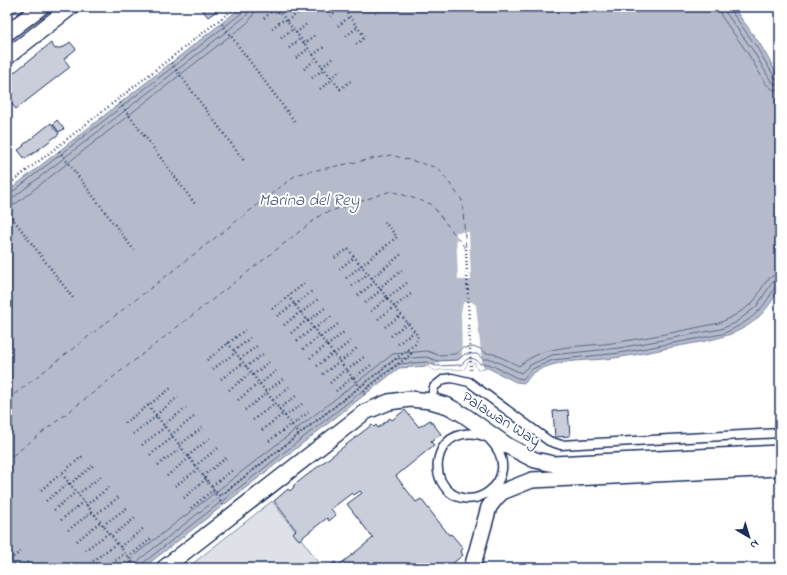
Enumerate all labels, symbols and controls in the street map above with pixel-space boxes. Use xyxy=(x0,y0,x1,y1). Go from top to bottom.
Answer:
water label: Marina del Rey xyxy=(259,188,360,214)
street label: Palawan Way xyxy=(457,386,545,454)
north arrow xyxy=(729,517,769,557)
text: N xyxy=(747,535,762,553)

